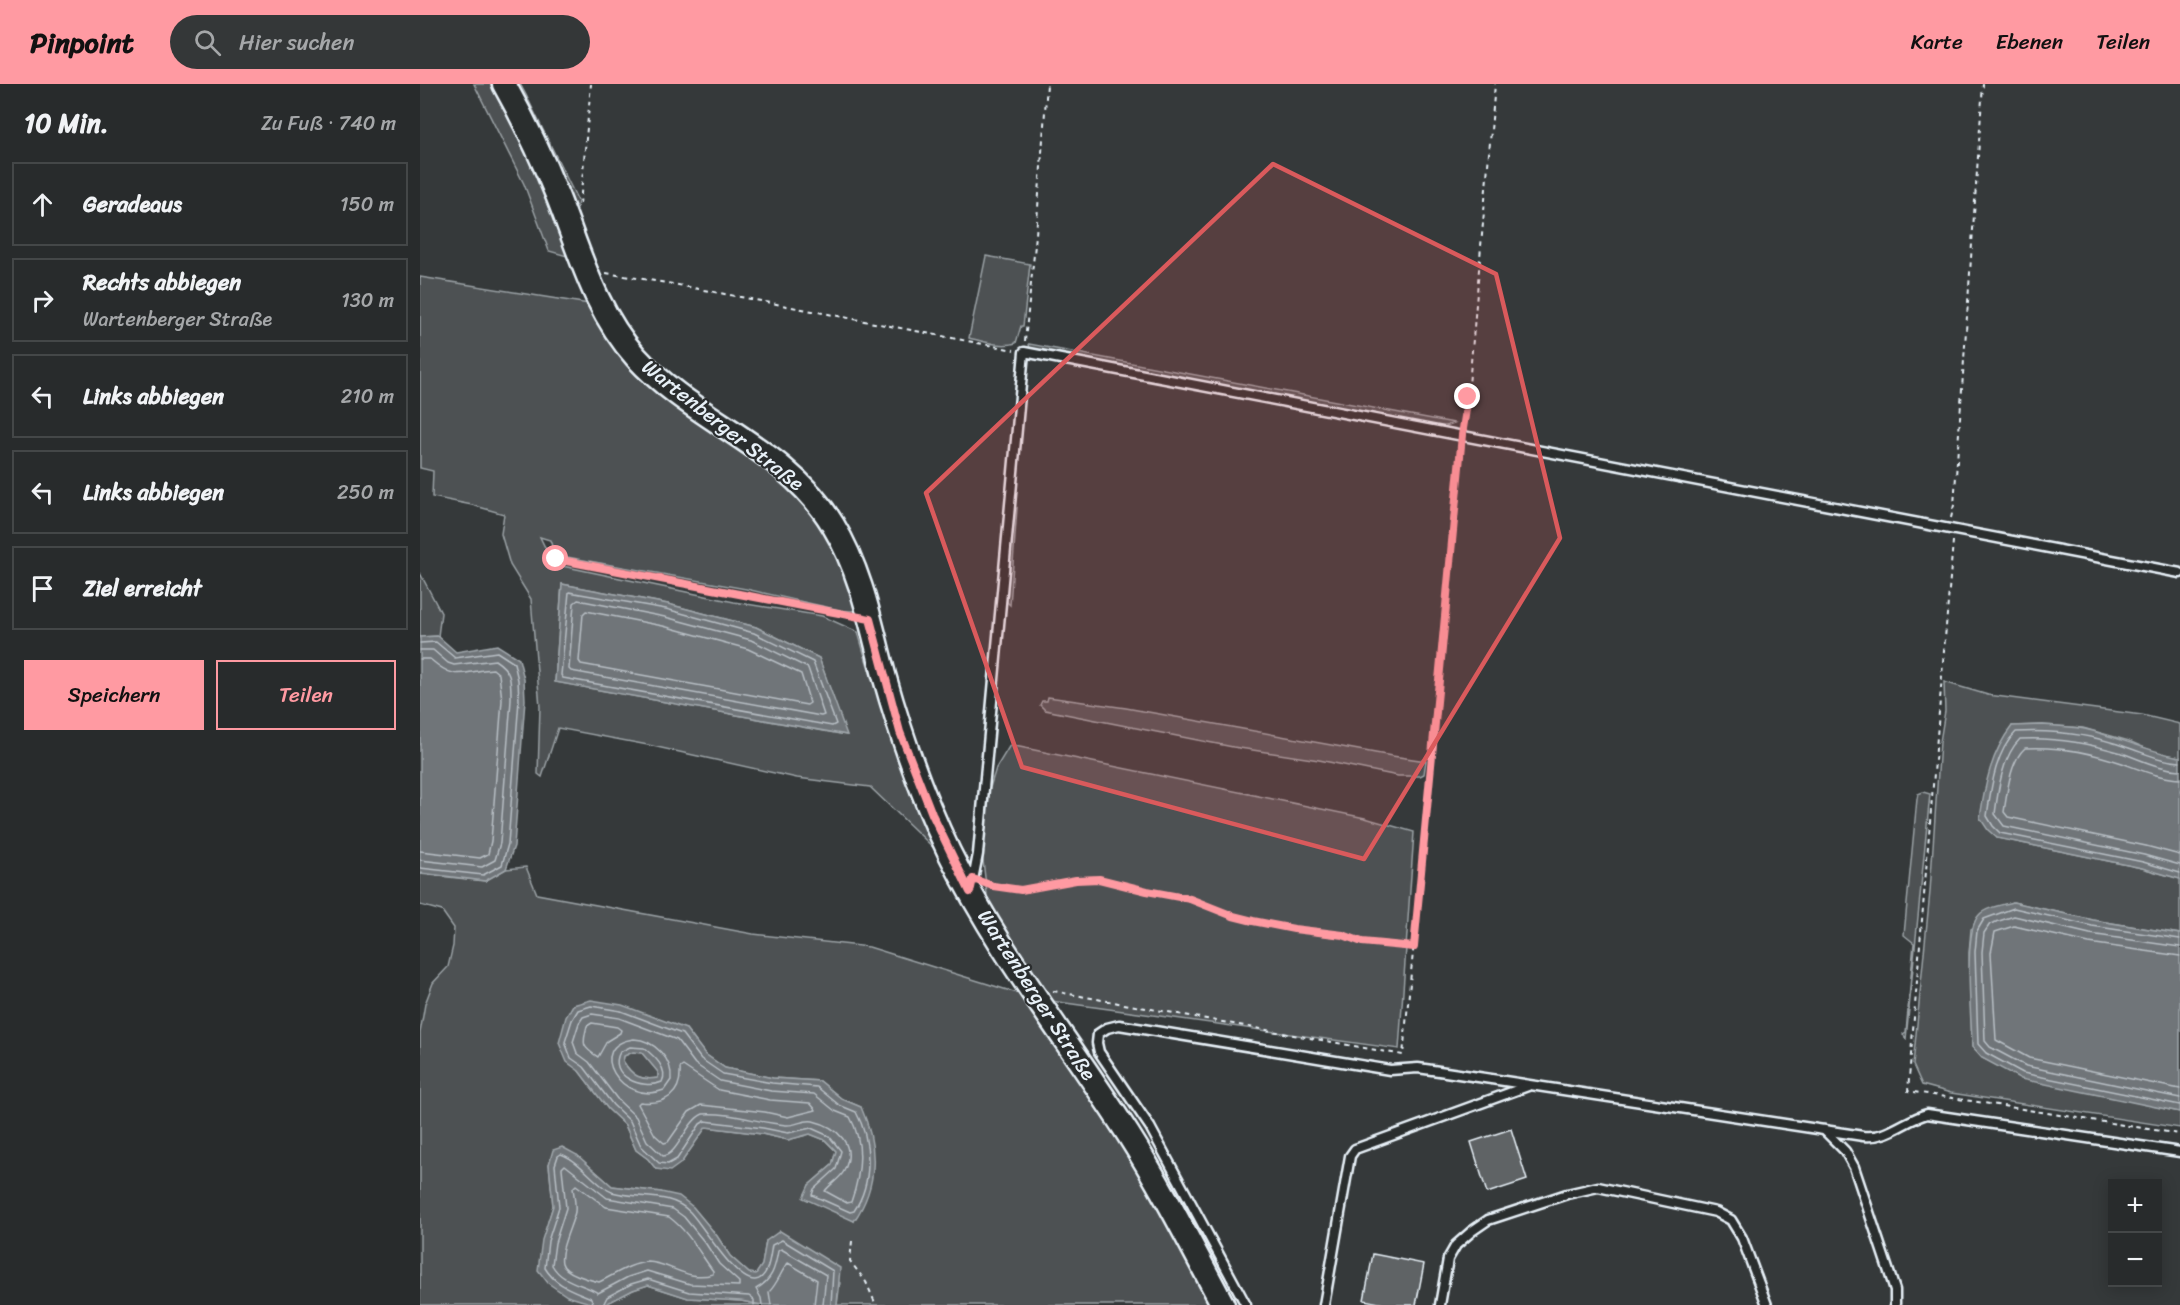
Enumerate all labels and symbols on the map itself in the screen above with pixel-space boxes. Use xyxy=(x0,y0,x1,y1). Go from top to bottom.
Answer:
street label: Wartenberger Straße xyxy=(633,349,813,501)
route end xyxy=(1454,383,1480,409)
route start xyxy=(542,545,568,571)
street label: Wartenberger Straße xyxy=(967,901,1107,1089)

